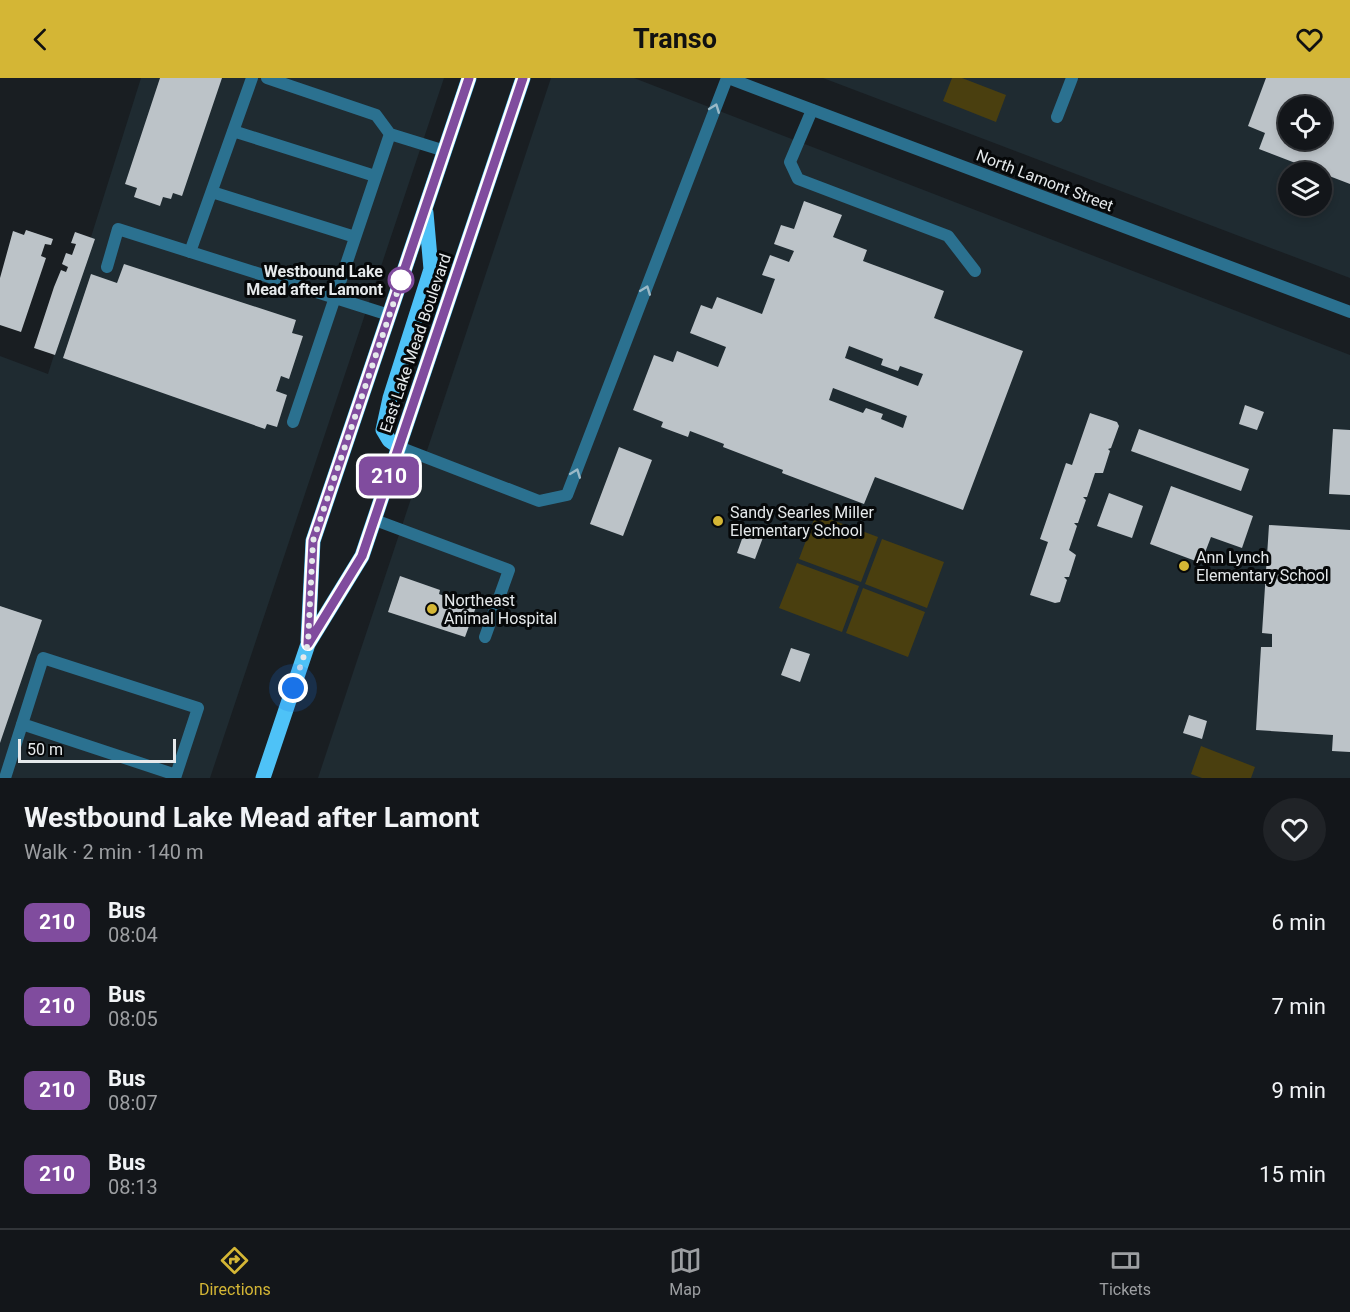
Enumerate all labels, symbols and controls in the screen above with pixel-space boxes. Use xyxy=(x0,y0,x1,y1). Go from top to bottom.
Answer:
icon: back xyxy=(24,23,57,56)
text: Transo xyxy=(633,23,717,55)
icon: heart xyxy=(1293,23,1326,56)
map controls xyxy=(1278,96,1332,216)
button: locate xyxy=(1278,96,1332,150)
one-way arrow xyxy=(708,103,720,114)
street label: North Lamont Street xyxy=(974,146,1116,215)
button: layers xyxy=(1278,162,1332,216)
street label: East Lake Mead Boulevard xyxy=(376,251,455,435)
place label: Westbound Lake Mead after Lamont xyxy=(246,262,384,299)
marker: Westbound Lake Mead after Lamont xyxy=(388,267,414,293)
one-way arrow xyxy=(638,286,651,296)
line badge: 210 xyxy=(354,456,424,496)
text: 210 xyxy=(371,464,407,488)
one-way arrow xyxy=(569,468,581,479)
place label: Sandy Searles Miller Elementary School xyxy=(730,503,874,540)
marker: Sandy Searles Miller Elementary School xyxy=(711,514,725,528)
place label: Ann Lynch Elementary School xyxy=(1196,548,1329,585)
marker: Ann Lynch Elementary School xyxy=(1177,559,1191,573)
place label: Northeast Animal Hospital xyxy=(444,591,557,628)
marker: Northeast Animal Hospital xyxy=(425,602,439,616)
your location xyxy=(278,673,308,703)
scale bar xyxy=(18,736,176,764)
text: 50 m xyxy=(27,740,63,759)
button: heart xyxy=(1263,798,1326,861)
text: Westbound Lake Mead after Lamont xyxy=(24,801,479,834)
text: Walk · 2 min · 140 m xyxy=(24,840,203,864)
text: Bus xyxy=(108,898,146,923)
text: 210 xyxy=(39,910,75,934)
text: 6 min xyxy=(1271,910,1326,935)
text: 08:04 xyxy=(108,923,158,947)
text: Bus xyxy=(108,982,146,1007)
text: 210 xyxy=(39,994,75,1018)
text: 7 min xyxy=(1271,994,1326,1019)
text: 08:05 xyxy=(108,1007,158,1031)
text: Bus xyxy=(108,1066,146,1091)
text: 210 xyxy=(39,1078,75,1102)
text: 9 min xyxy=(1271,1078,1326,1103)
text: 08:07 xyxy=(108,1091,158,1115)
text: Bus xyxy=(108,1150,146,1175)
text: 210 xyxy=(39,1162,75,1186)
text: 15 min xyxy=(1259,1162,1326,1187)
text: 08:13 xyxy=(108,1175,158,1199)
tab: Directions xyxy=(199,1244,271,1299)
tab: Map xyxy=(669,1244,702,1299)
tab: Tickets xyxy=(1099,1244,1151,1299)

